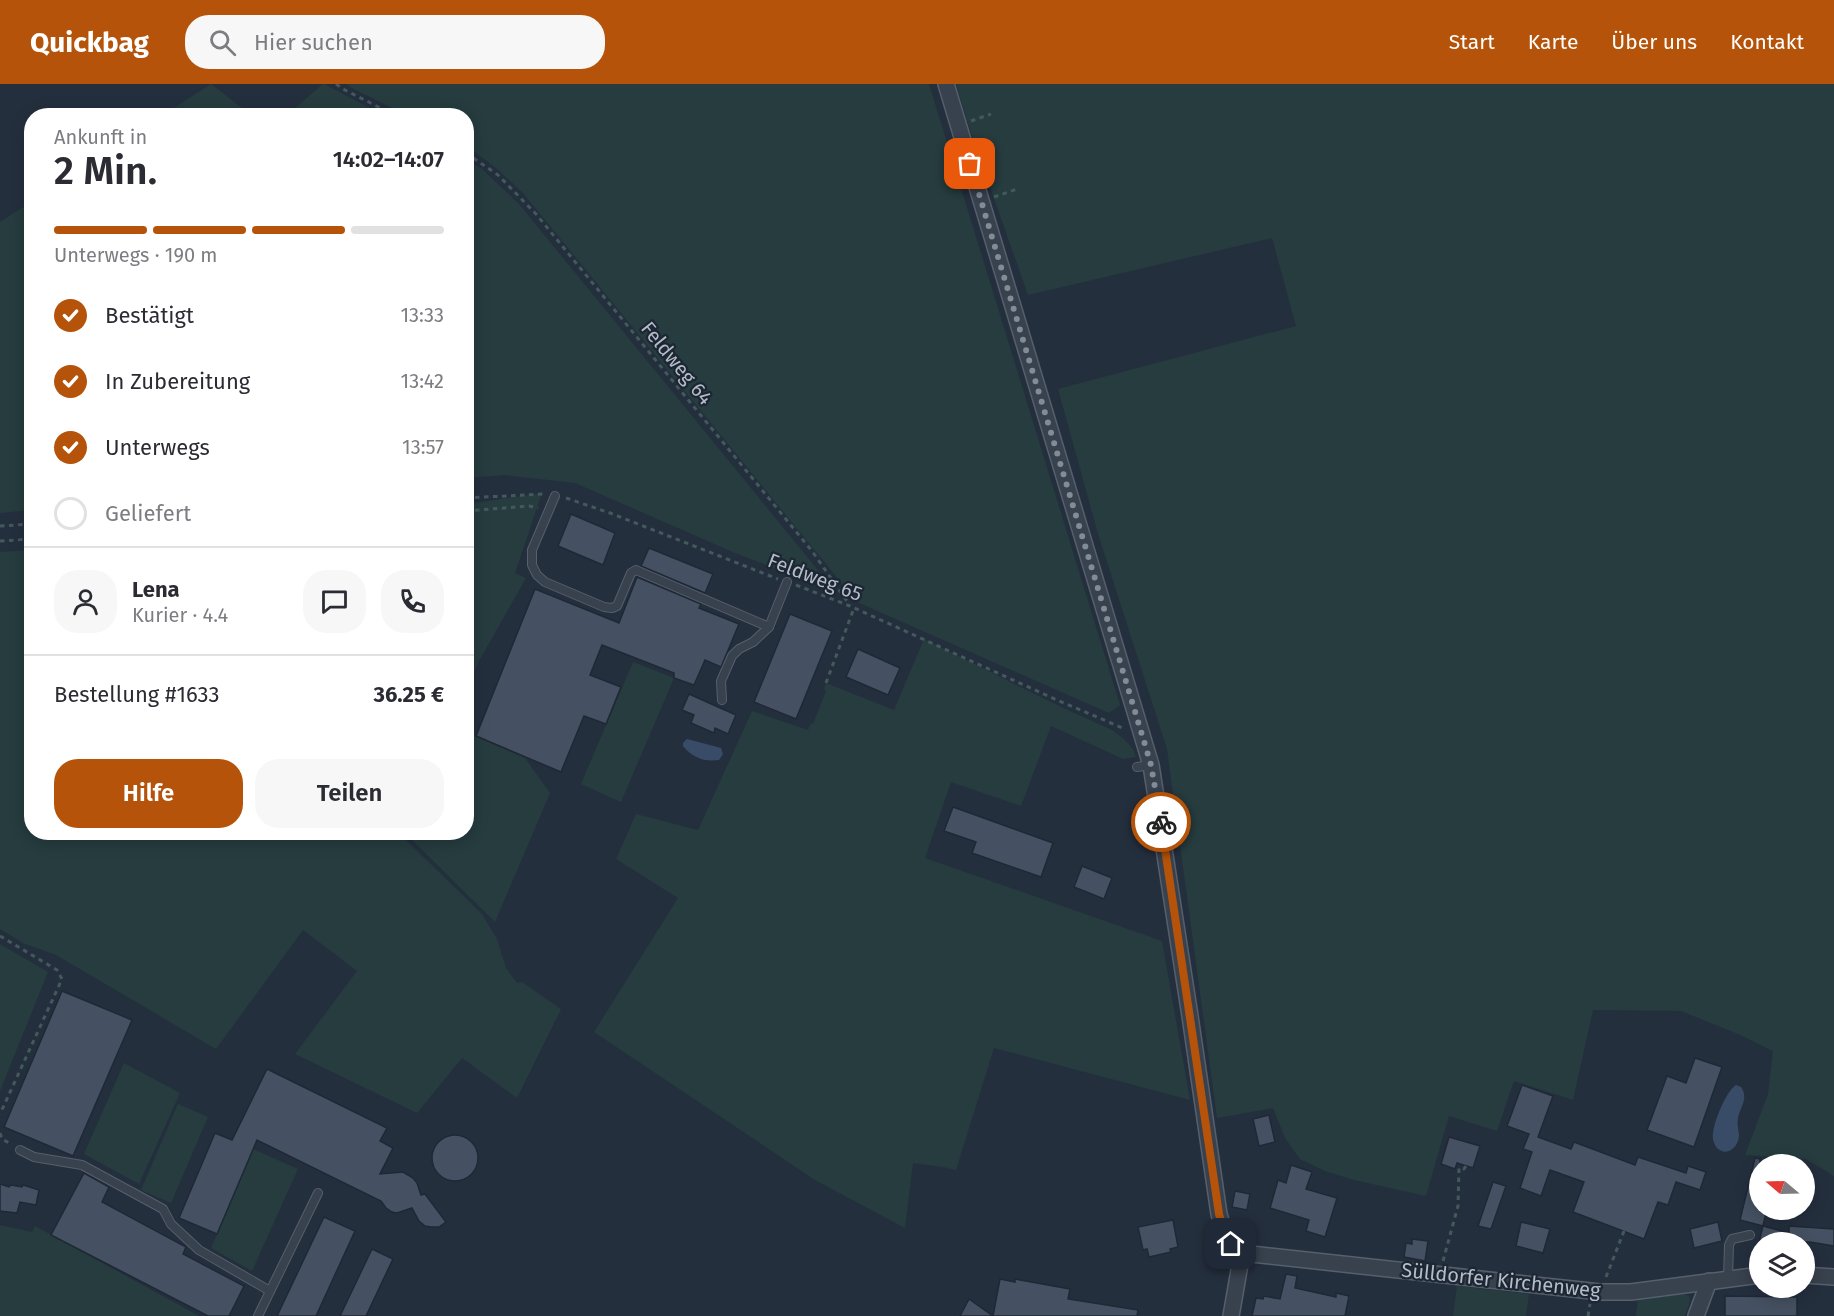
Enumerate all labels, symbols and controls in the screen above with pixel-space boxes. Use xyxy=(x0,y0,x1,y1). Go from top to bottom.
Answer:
search box xyxy=(185,15,605,69)
text: Quickbag xyxy=(30,26,149,59)
icon: search xyxy=(206,26,239,59)
text: Hier suchen xyxy=(254,29,373,56)
text: Start xyxy=(1449,29,1495,55)
text: Karte xyxy=(1528,29,1578,55)
text: Über uns xyxy=(1611,29,1697,55)
text: Kontakt xyxy=(1730,29,1804,55)
text: Ankunft in xyxy=(54,125,147,149)
pin xyxy=(944,138,995,189)
text: 14:02–14:07 xyxy=(333,146,444,173)
icon: bag xyxy=(953,147,986,180)
text: 2 Min. xyxy=(54,148,157,194)
text: Unterwegs · 190 m xyxy=(54,243,218,267)
icon: check xyxy=(54,299,87,332)
text: Bestätigt xyxy=(105,302,194,329)
text: 13:33 xyxy=(400,303,444,327)
street label: Feldweg 64 xyxy=(636,317,718,410)
icon: check xyxy=(54,365,87,398)
text: In Zubereitung xyxy=(105,368,250,395)
text: 13:42 xyxy=(401,369,444,393)
icon: check xyxy=(54,431,87,464)
text: Unterwegs xyxy=(105,434,210,461)
text: 13:57 xyxy=(402,435,444,459)
text: Geliefert xyxy=(105,500,191,527)
street label: Feldweg 65 xyxy=(764,548,866,606)
button: person xyxy=(54,570,117,633)
button: chat xyxy=(303,570,366,633)
button: phone xyxy=(381,570,444,633)
text: Lena xyxy=(132,576,180,603)
text: Kurier · 4.4 xyxy=(132,603,228,627)
text: Bestellung #1633 xyxy=(54,681,220,708)
text: 36.25 € xyxy=(373,681,444,708)
button: Hilfe xyxy=(54,759,243,828)
button: Teilen xyxy=(255,759,444,828)
courier xyxy=(1131,792,1191,852)
icon: bike xyxy=(1145,806,1178,839)
north arrow xyxy=(1749,1154,1815,1220)
map controls xyxy=(1749,1154,1815,1298)
pin xyxy=(1205,1218,1256,1269)
icon: home xyxy=(1214,1227,1247,1260)
button: layers xyxy=(1749,1232,1815,1298)
street label: Sülldorfer Kirchenweg xyxy=(1400,1258,1602,1302)

